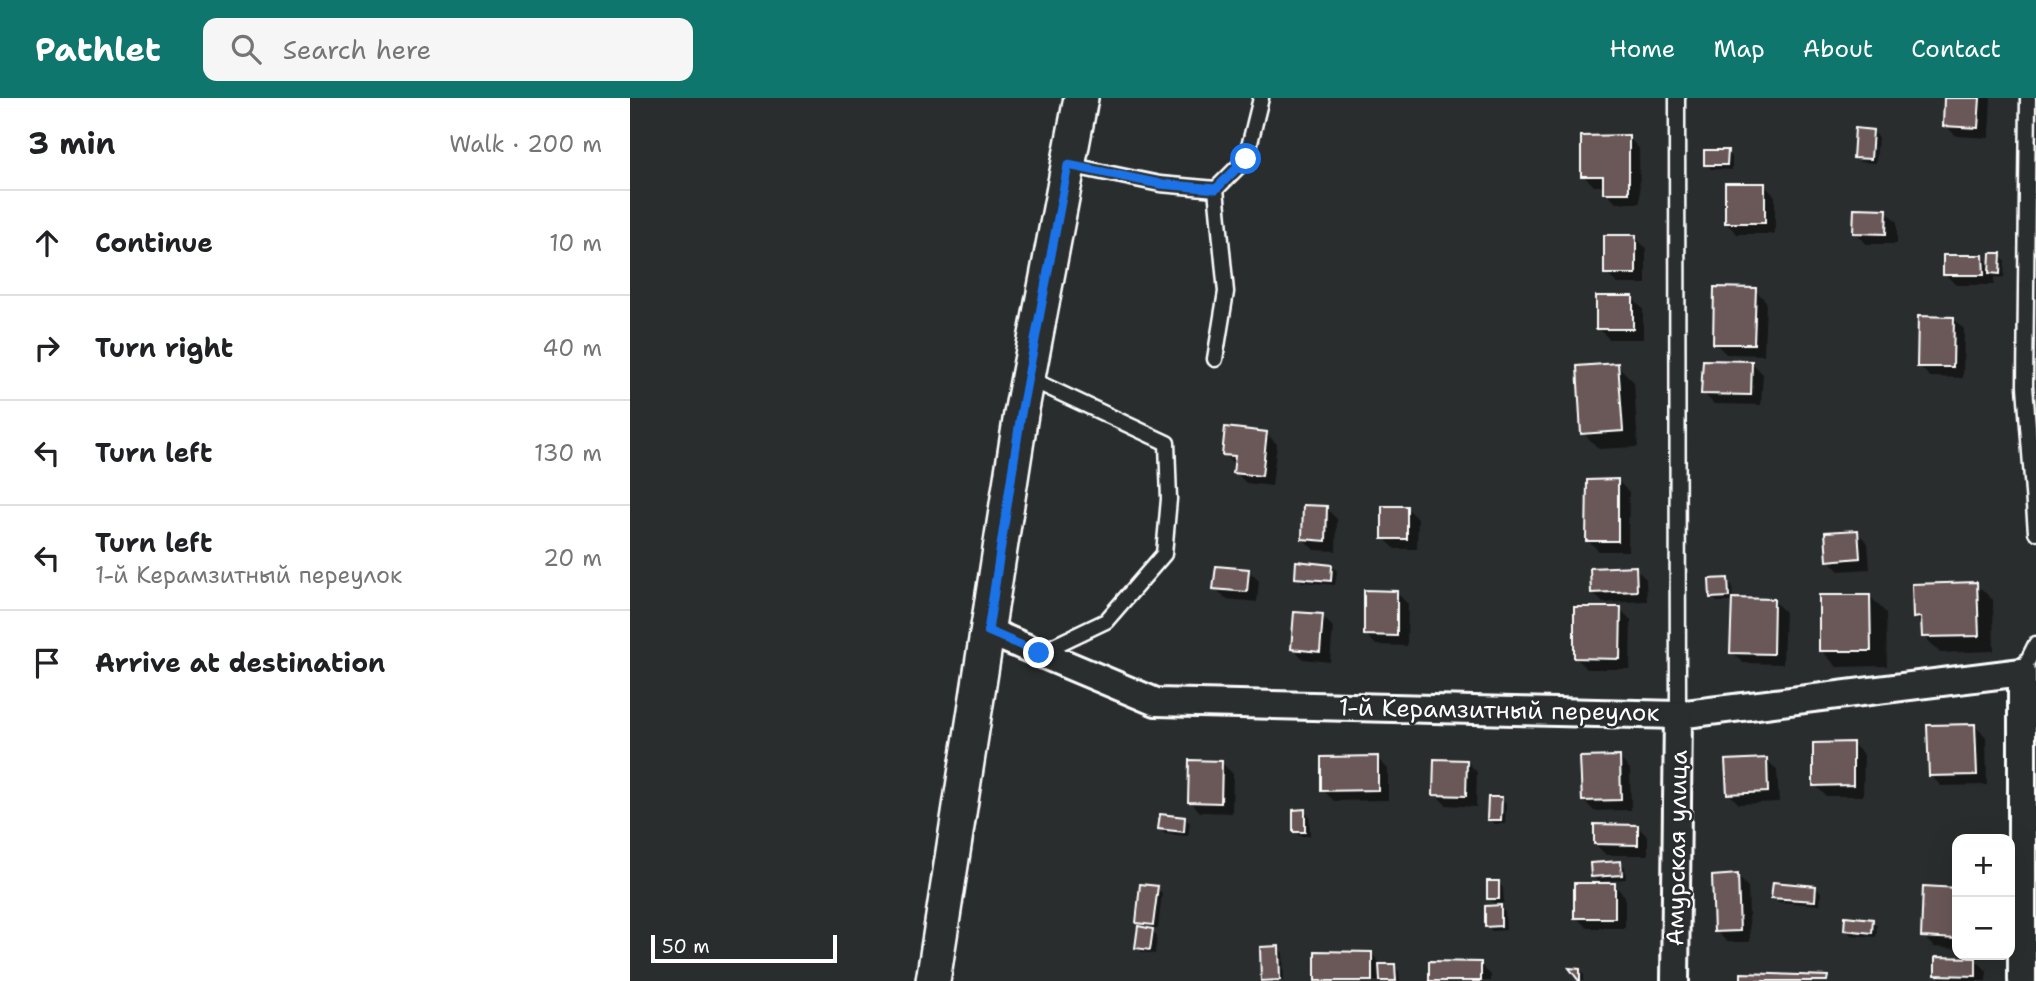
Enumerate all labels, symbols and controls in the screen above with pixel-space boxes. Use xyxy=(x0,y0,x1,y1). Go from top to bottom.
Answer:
search box xyxy=(203,18,693,81)
text: Pathlet xyxy=(35,27,161,72)
icon: search xyxy=(227,30,265,68)
text: Search here xyxy=(283,32,431,67)
text: Home xyxy=(1609,33,1675,65)
text: Map xyxy=(1713,33,1765,65)
text: About xyxy=(1803,33,1873,65)
text: Contact xyxy=(1911,33,2001,65)
text: 3 min xyxy=(28,123,115,164)
text: Walk · 200 m xyxy=(449,129,602,159)
route start xyxy=(1230,143,1261,174)
icon: ahead xyxy=(28,224,66,262)
text: Continue xyxy=(95,225,213,260)
text: 10 m xyxy=(549,228,602,258)
icon: right xyxy=(28,329,66,367)
text: Turn right xyxy=(95,330,233,365)
text: 40 m xyxy=(542,333,602,363)
icon: left xyxy=(28,434,66,472)
text: Turn left xyxy=(95,435,212,470)
text: 130 m xyxy=(534,438,602,468)
text: Turn left xyxy=(95,525,212,560)
icon: left xyxy=(28,539,66,577)
text: 20 m xyxy=(543,543,602,573)
text: 1-й Керамзитный переулок xyxy=(95,560,402,590)
route end xyxy=(1023,637,1054,668)
icon: arrive xyxy=(28,644,66,682)
text: Arrive at destination xyxy=(95,645,385,680)
street label: 1-й Керамзитный переулок xyxy=(1338,691,1660,729)
street label: Амурская улица xyxy=(1659,750,1695,946)
map controls xyxy=(1952,834,2015,960)
button: + xyxy=(1952,834,2015,897)
button: − xyxy=(1952,897,2015,960)
scale bar xyxy=(651,932,836,964)
text: 50 m xyxy=(662,934,710,959)

